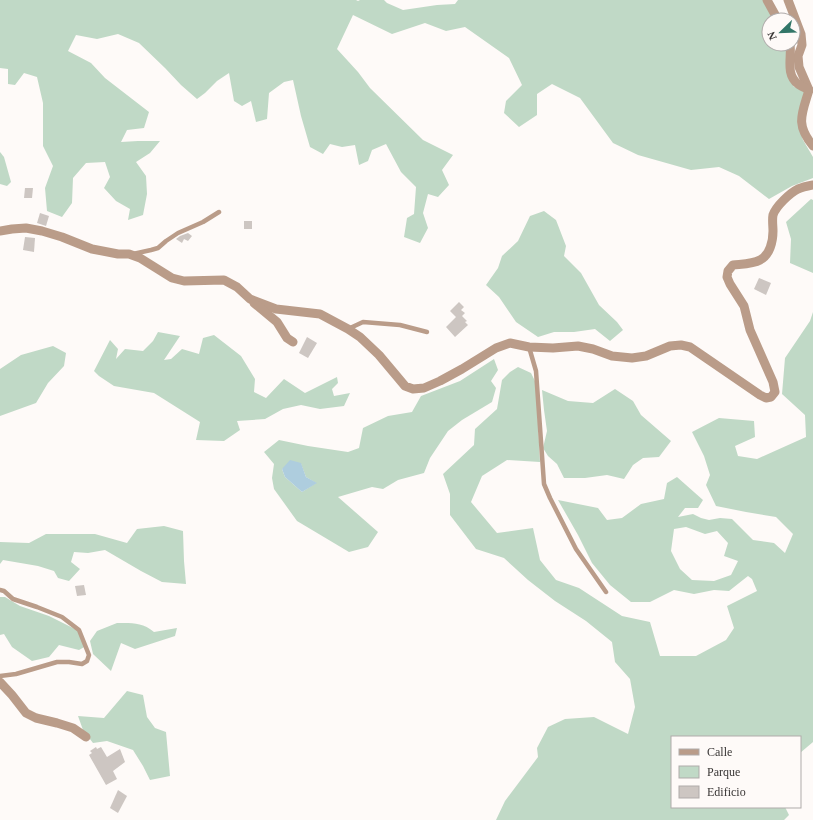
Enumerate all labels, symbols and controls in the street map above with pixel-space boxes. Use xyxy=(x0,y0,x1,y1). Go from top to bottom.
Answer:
north arrow xyxy=(761,12,801,52)
text: N xyxy=(765,30,779,42)
legend xyxy=(671,736,801,808)
text: Calle xyxy=(707,745,732,759)
text: Parque xyxy=(707,765,740,779)
text: Edificio xyxy=(707,785,746,799)

